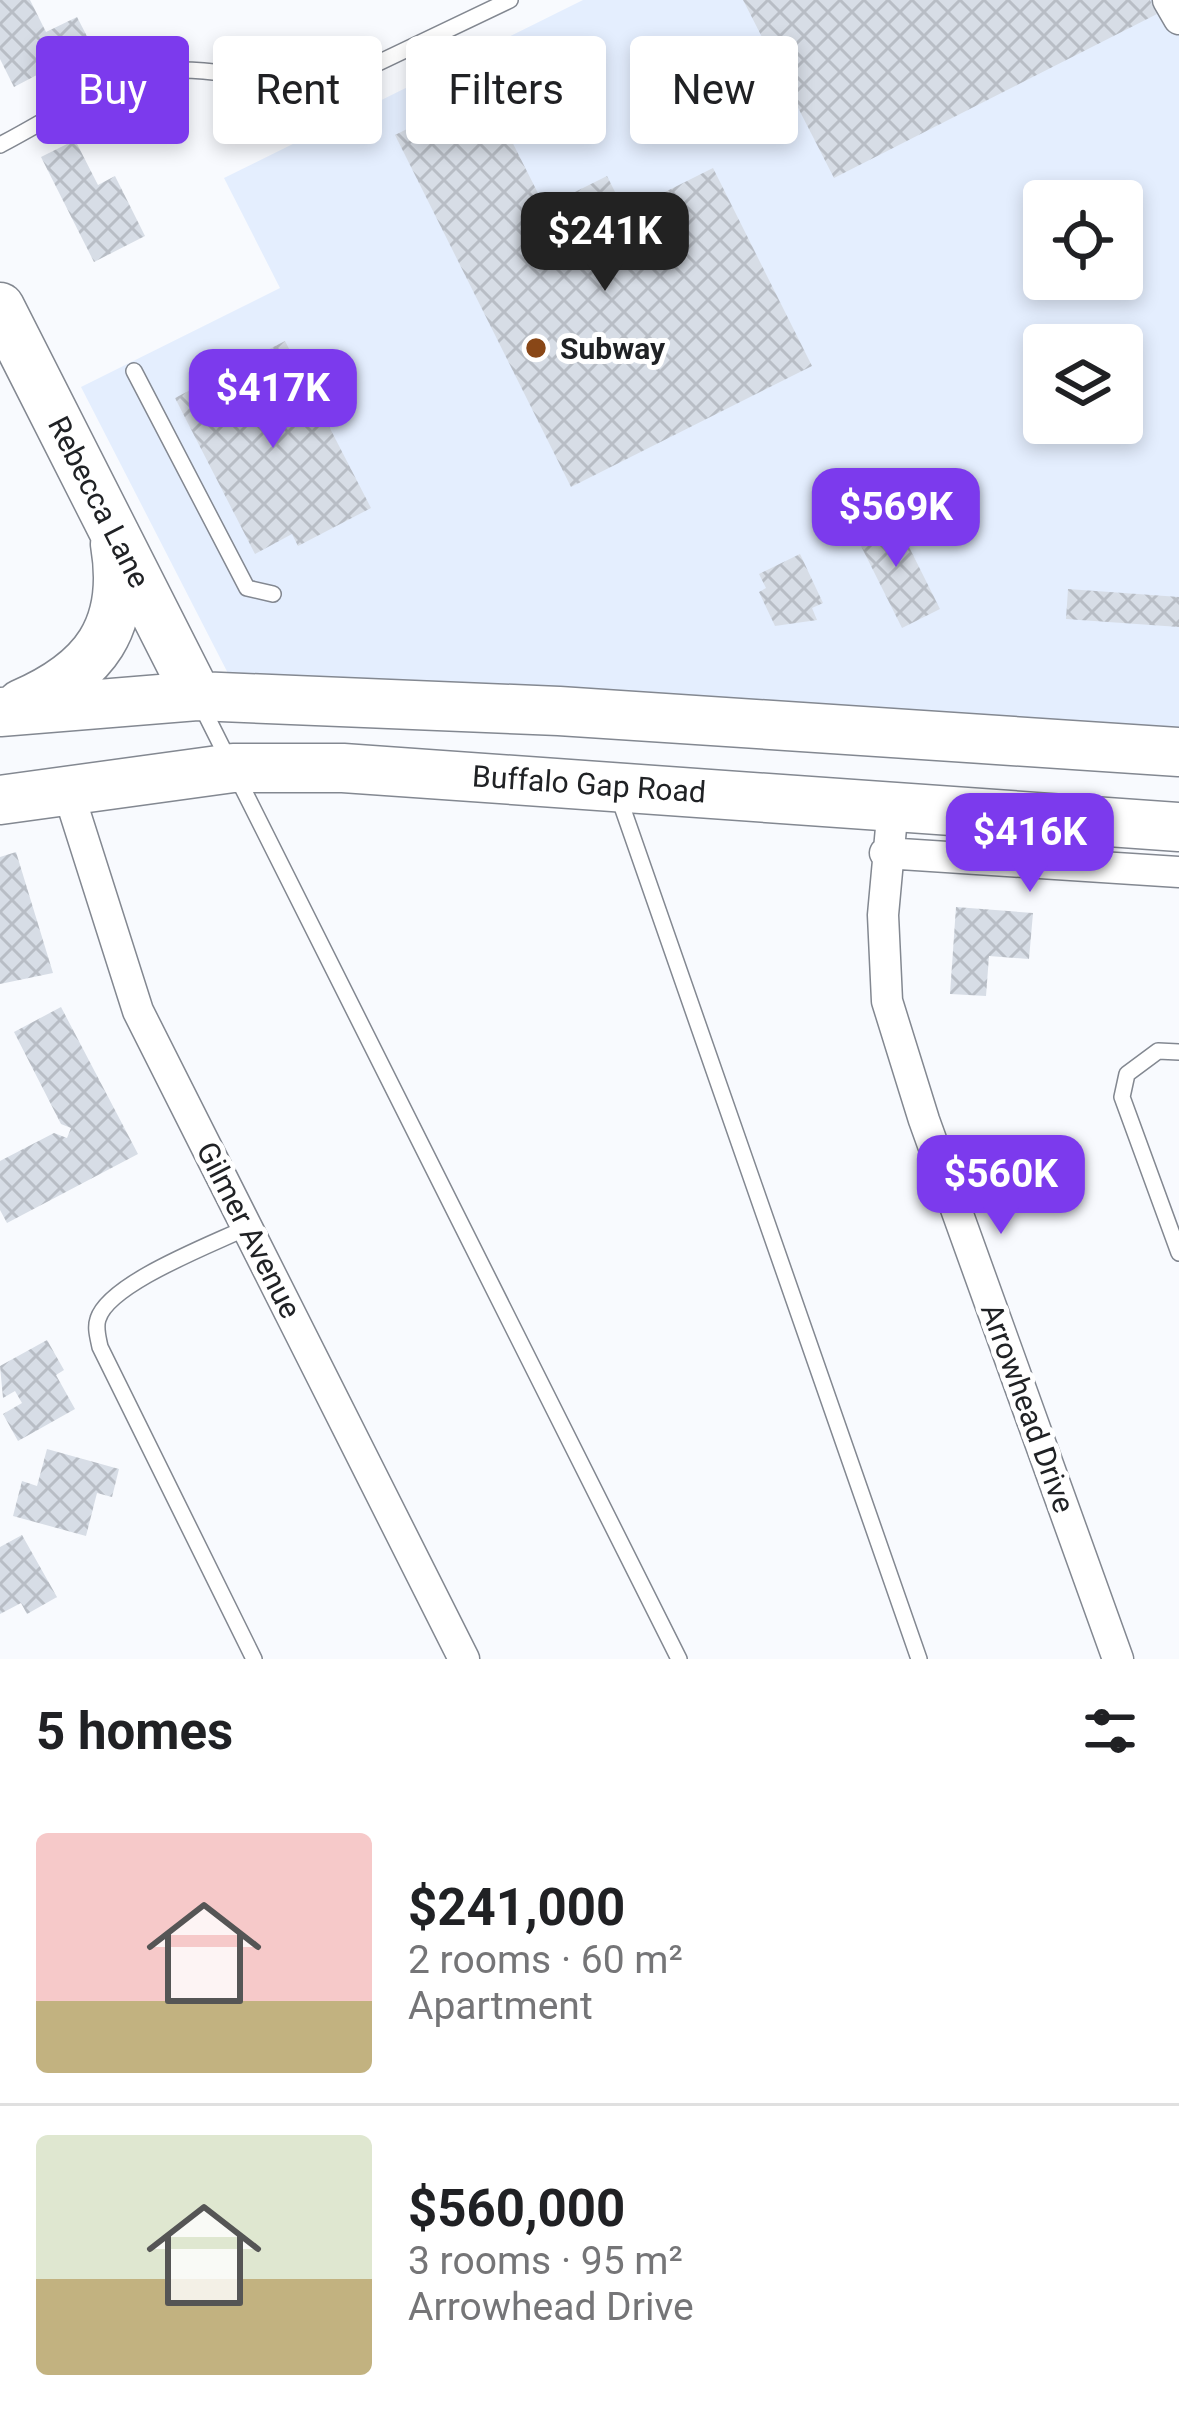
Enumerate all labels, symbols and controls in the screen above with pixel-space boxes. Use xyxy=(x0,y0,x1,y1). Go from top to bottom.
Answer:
chip: Buy xyxy=(36,36,189,144)
chip: Rent xyxy=(213,36,382,144)
chip: Filters xyxy=(406,36,606,144)
chip: New xyxy=(630,36,798,144)
map controls xyxy=(1023,180,1143,444)
button: locate xyxy=(1023,180,1143,300)
pin: $241K xyxy=(521,192,689,294)
text: $241K xyxy=(548,208,662,254)
button: layers xyxy=(1023,324,1143,444)
place label: Subway xyxy=(560,331,666,366)
marker: Subway xyxy=(523,335,549,361)
pin: $417K xyxy=(189,349,357,451)
text: $417K xyxy=(216,365,330,411)
street label: Rebecca Lane xyxy=(41,411,157,593)
pin: $569K xyxy=(812,468,980,570)
text: $569K xyxy=(839,484,953,530)
street label: Buffalo Gap Road xyxy=(471,758,707,810)
pin: $416K xyxy=(946,793,1114,895)
text: $416K xyxy=(973,809,1087,855)
pin: $560K xyxy=(917,1135,1085,1237)
street label: Gilmer Avenue xyxy=(190,1136,308,1324)
text: $560K xyxy=(944,1151,1058,1197)
street label: Arrowhead Drive xyxy=(974,1299,1082,1517)
icon: filters xyxy=(1077,1698,1143,1764)
text: 5 homes xyxy=(36,1702,233,1761)
text: $241,000 xyxy=(408,1878,625,1937)
icon: home xyxy=(132,1881,276,2025)
text: 2 rooms · 60 m² xyxy=(408,1937,683,1983)
text: Apartment xyxy=(408,1983,593,2029)
text: $560,000 xyxy=(408,2179,625,2238)
icon: home xyxy=(132,2183,276,2327)
text: 3 rooms · 95 m² xyxy=(408,2238,683,2284)
text: Arrowhead Drive xyxy=(408,2284,694,2330)

